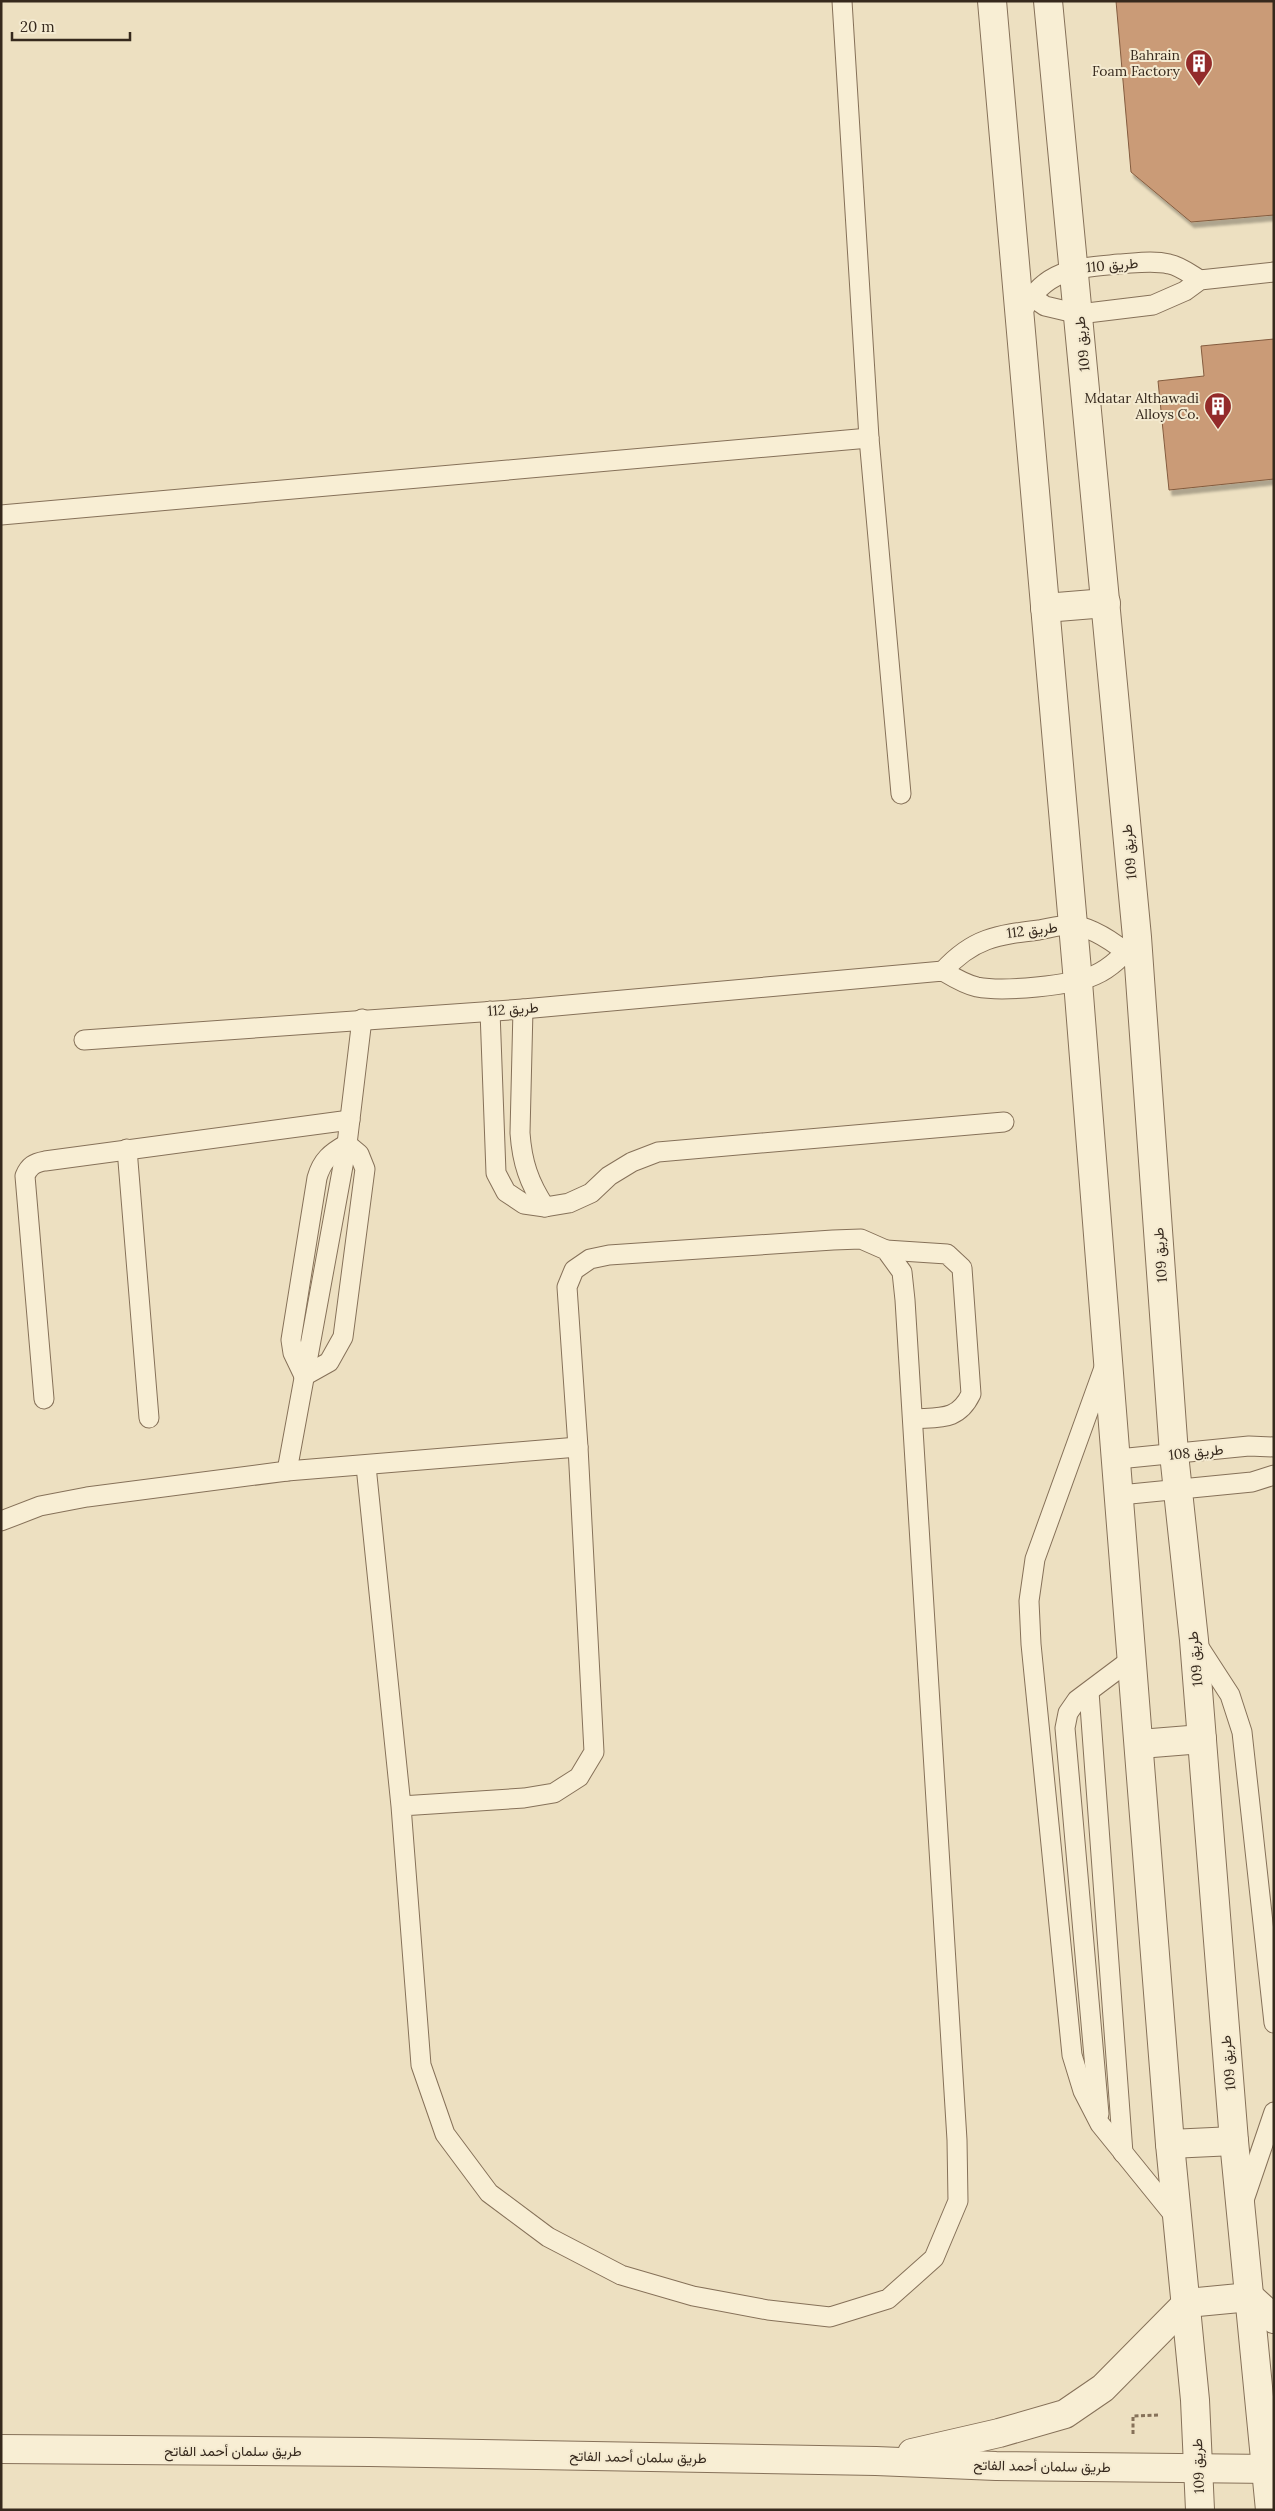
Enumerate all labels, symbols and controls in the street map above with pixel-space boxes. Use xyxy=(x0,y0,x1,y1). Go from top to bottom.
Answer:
scale bar xyxy=(12,10,130,42)
text: 20 m xyxy=(20,17,55,36)
place label: Bahrain Foam Factory xyxy=(1092,46,1181,80)
building icon: Bahrain Foam Factory xyxy=(1184,48,1214,87)
street label: طريق 110 xyxy=(1085,254,1139,276)
street label: طريق 109 xyxy=(1071,316,1093,372)
place label: Mdatar Althawadi Alloys Co. xyxy=(1084,389,1199,423)
building icon: Mdatar Althawadi Alloys Co. xyxy=(1203,391,1233,430)
street label: طريق 109 xyxy=(1118,824,1140,880)
street label: طريق 112 xyxy=(1006,918,1058,942)
street label: طريق 112 xyxy=(487,998,539,1020)
street label: طريق 109 xyxy=(1149,1227,1171,1283)
street label: طريق 108 xyxy=(1168,1440,1224,1464)
street label: طريق 109 xyxy=(1184,1631,1206,1687)
street label: طريق 109 xyxy=(1217,2035,1239,2091)
street label: طريق 109 xyxy=(1188,2438,1208,2494)
street label: طريق سلمان أحمد الفاتح xyxy=(164,2442,302,2462)
street label: طريق سلمان أحمد الفاتح xyxy=(569,2447,707,2469)
street label: طريق سلمان أحمد الفاتح xyxy=(973,2456,1111,2478)

